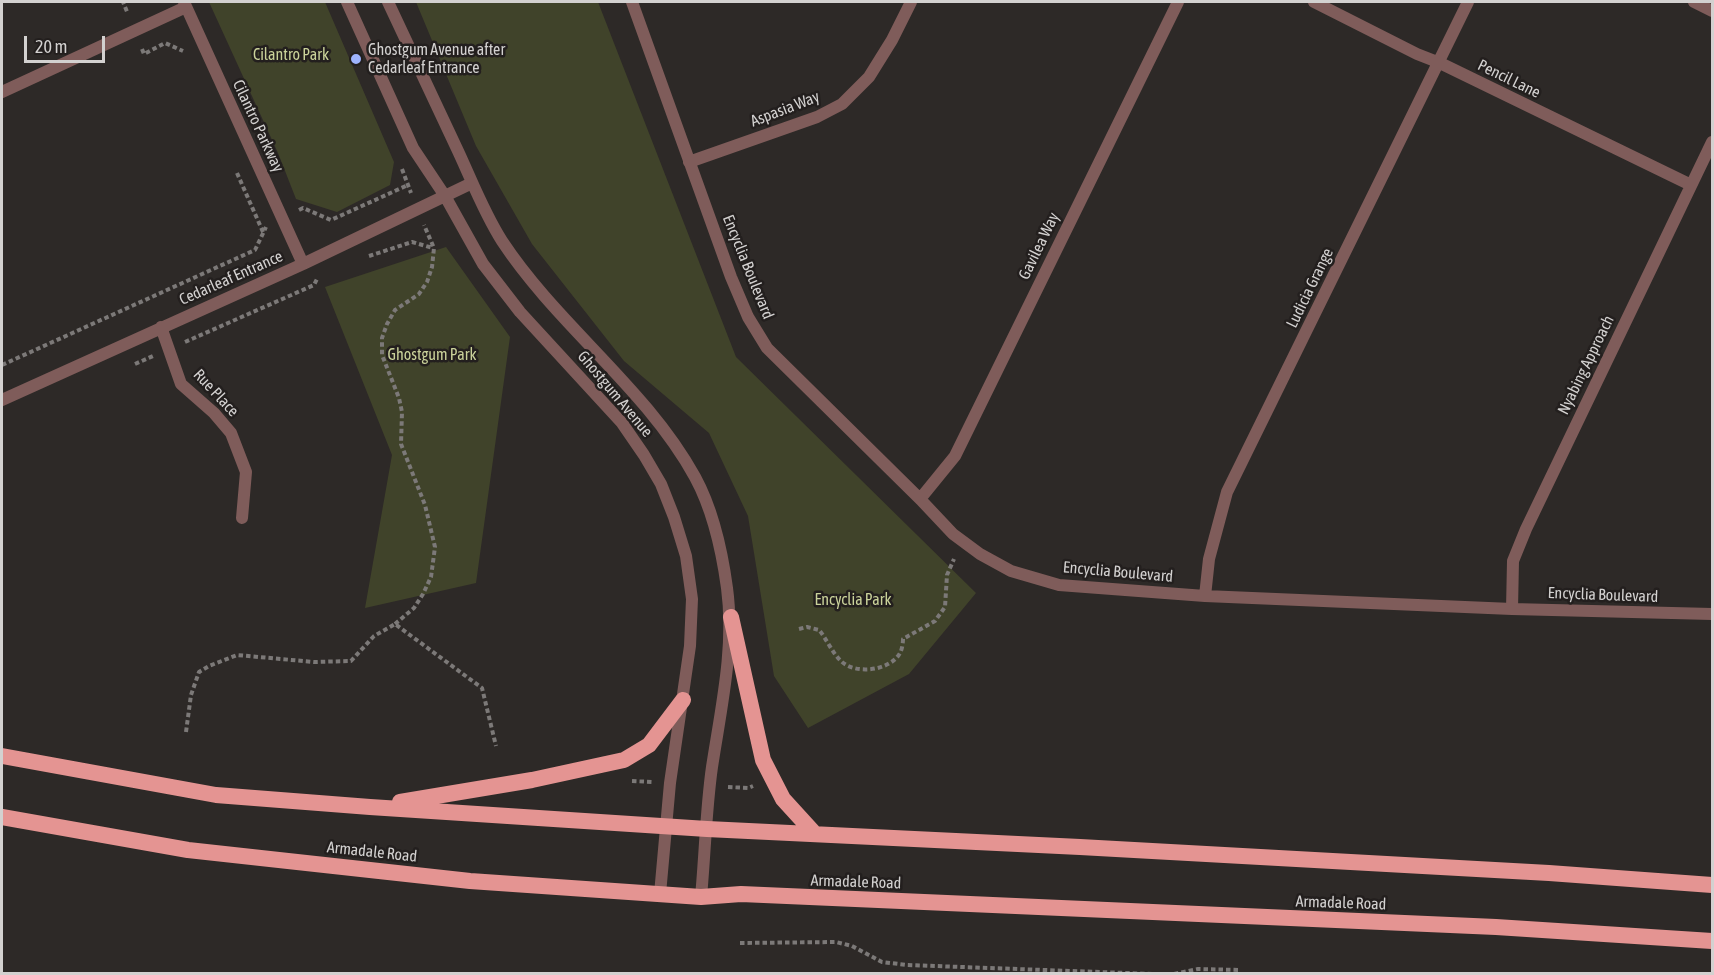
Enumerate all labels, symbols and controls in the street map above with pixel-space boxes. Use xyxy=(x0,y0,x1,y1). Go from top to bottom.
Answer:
scale bar xyxy=(27,24,108,62)
text: 20 m xyxy=(35,36,67,57)
place label: Ghostgum Avenue after Cedarleaf Entrance xyxy=(368,40,505,78)
park label: Cilantro Park xyxy=(253,45,329,65)
marker: Ghostgum Avenue after Cedarleaf Entrance xyxy=(349,52,363,66)
street label: Pencil Lane xyxy=(1475,56,1543,102)
street label: Cilantro Parkway xyxy=(228,77,288,175)
street label: Aspasia Way xyxy=(748,87,822,131)
street label: Gavilea Way xyxy=(1015,209,1063,283)
street label: Encyclia Boulevard xyxy=(718,212,778,322)
street label: Ludicia Grange xyxy=(1282,245,1338,331)
street label: Cedarleaf Entrance xyxy=(176,247,286,309)
street label: Nyabing Approach xyxy=(1554,312,1618,418)
park label: Ghostgum Park xyxy=(387,345,477,365)
street label: Ghostgum Avenue xyxy=(573,347,657,441)
street label: Rue Place xyxy=(189,365,243,421)
street label: Encyclia Boulevard xyxy=(1062,558,1174,586)
street label: Encyclia Boulevard xyxy=(1547,583,1659,607)
park label: Encyclia Park xyxy=(814,590,892,610)
street label: Armadale Road xyxy=(326,838,418,866)
street label: Armadale Road xyxy=(810,871,902,893)
street label: Armadale Road xyxy=(1295,892,1387,914)

